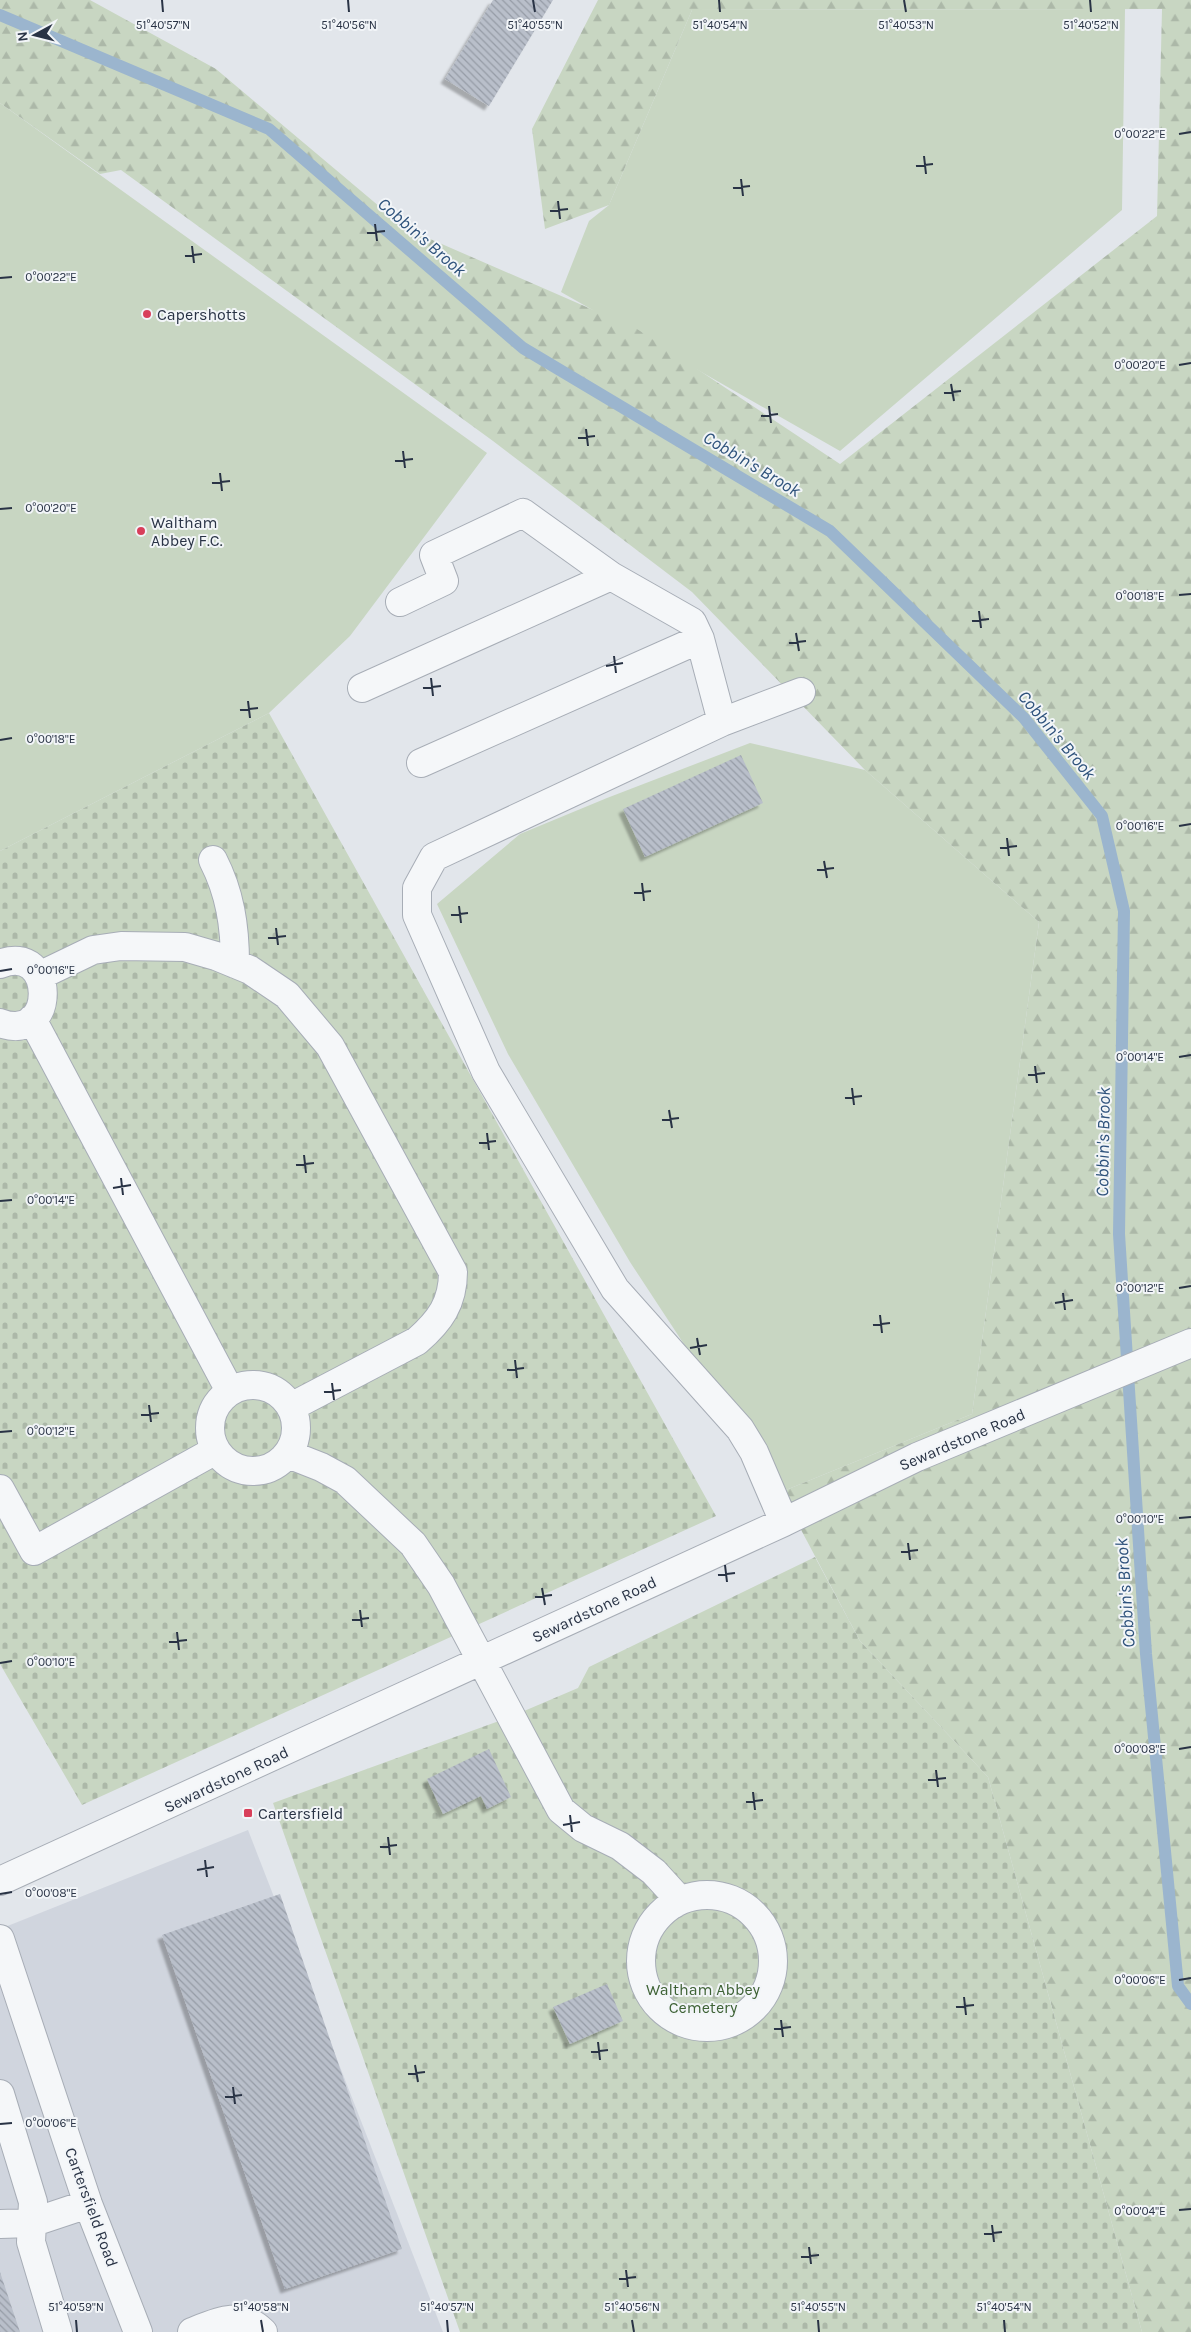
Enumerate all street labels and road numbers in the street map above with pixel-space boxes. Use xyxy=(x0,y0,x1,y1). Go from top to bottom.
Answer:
street label: Sewardstone Road xyxy=(896,1404,1028,1475)
street label: Sewardstone Road xyxy=(529,1572,660,1647)
street label: Sewardstone Road xyxy=(161,1742,292,1817)
street label: Cartersfield Road xyxy=(61,2145,122,2270)

